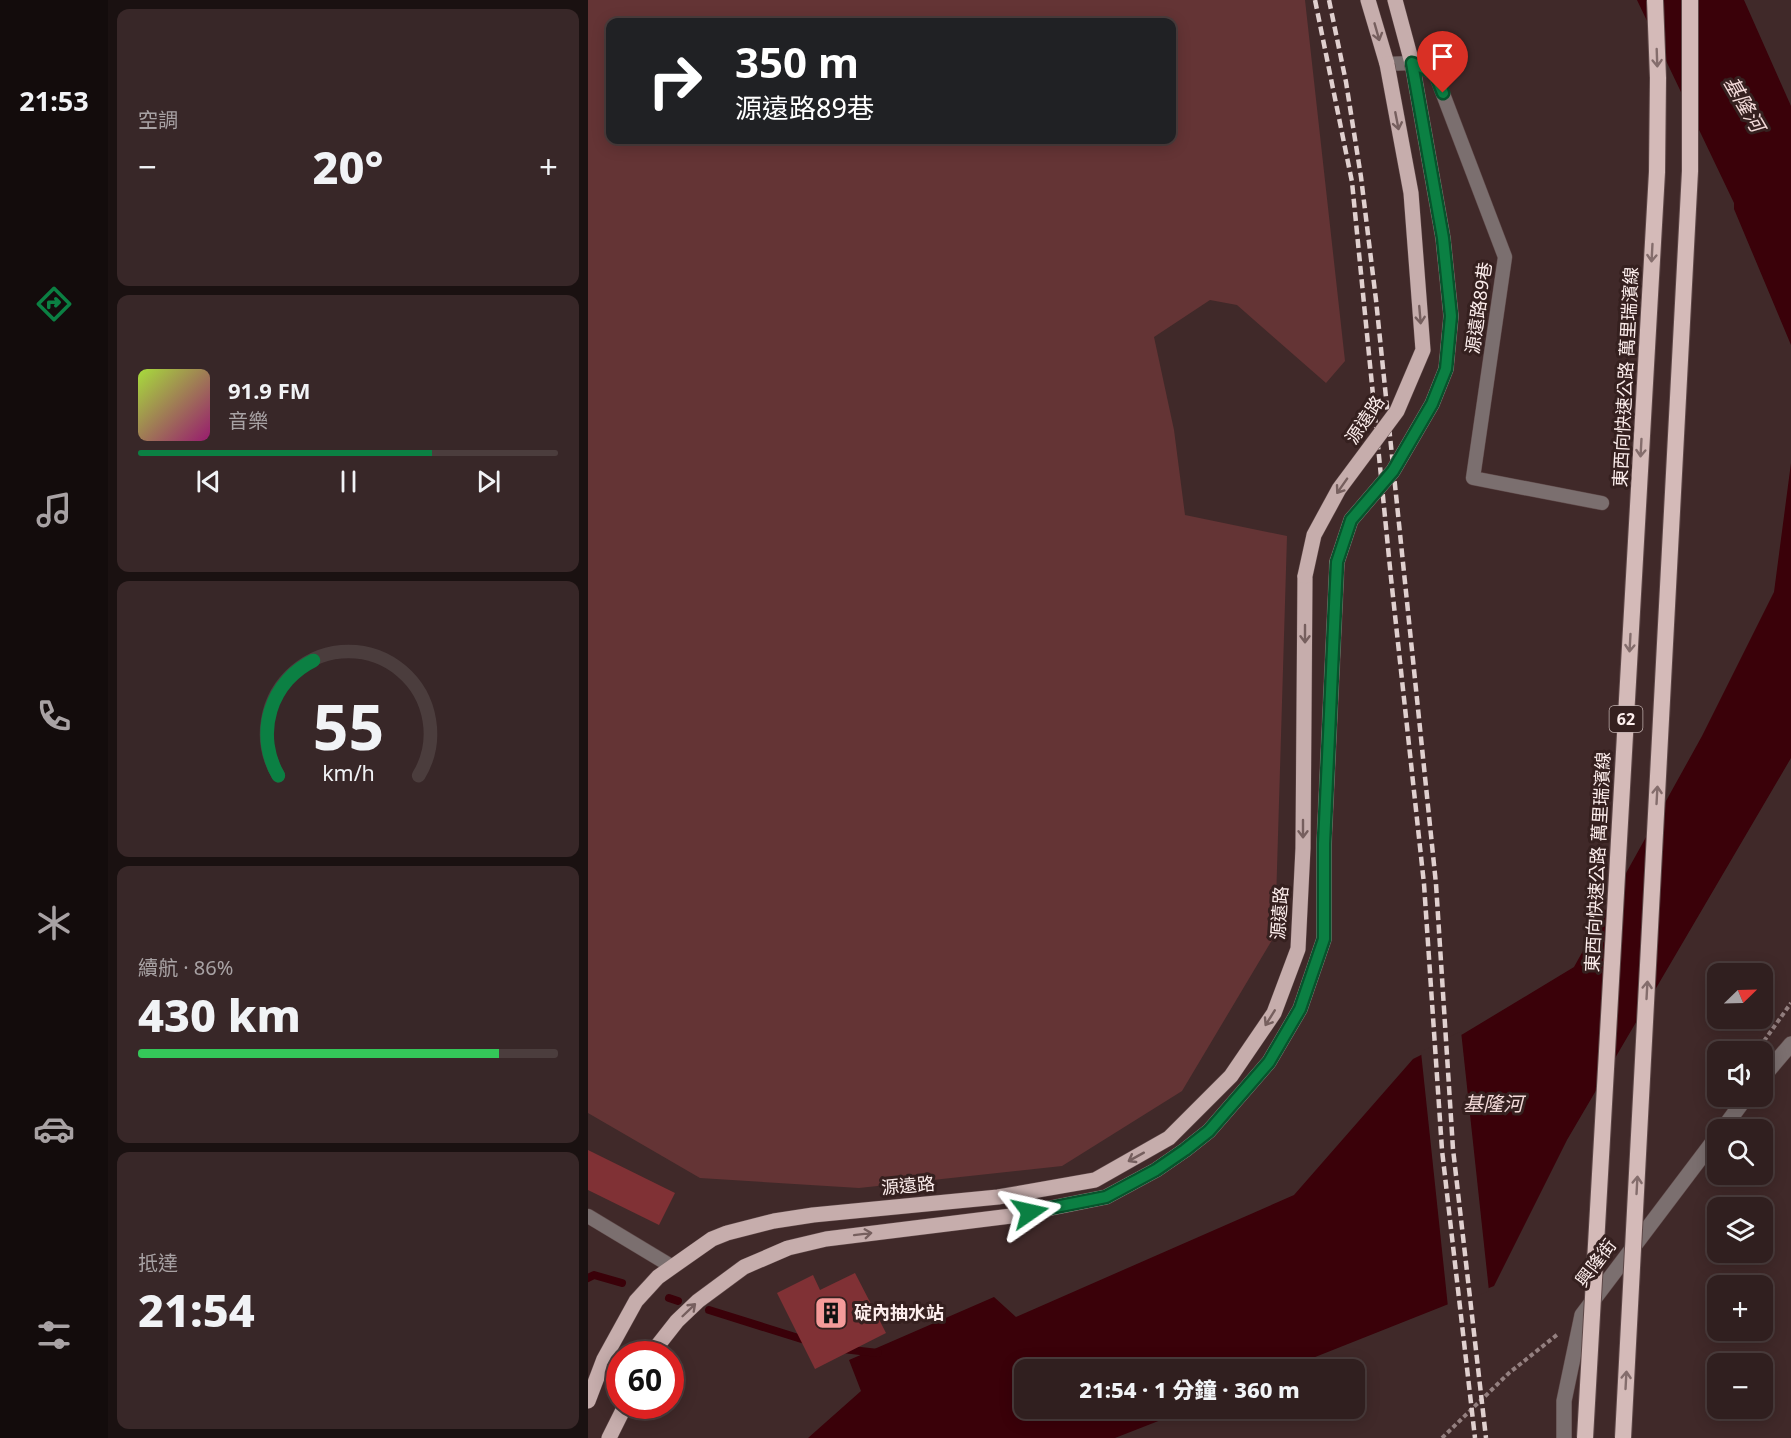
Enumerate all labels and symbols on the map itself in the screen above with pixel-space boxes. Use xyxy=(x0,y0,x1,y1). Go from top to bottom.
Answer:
one-way arrow xyxy=(1372,22,1383,41)
pin xyxy=(1417,31,1468,93)
one-way arrow xyxy=(1651,48,1663,68)
water label: 基隆河 xyxy=(1718,71,1773,140)
one-way arrow xyxy=(1392,111,1403,131)
one-way arrow xyxy=(1647,243,1658,263)
street label: 源遠路89巷 xyxy=(1460,260,1496,355)
street label: 東西向快速公路 萬里瑞濱線 xyxy=(1607,266,1643,488)
one-way arrow xyxy=(1415,304,1426,324)
street label: 源遠路 xyxy=(1339,390,1389,449)
one-way arrow xyxy=(1636,438,1647,457)
one-way arrow xyxy=(1336,477,1348,493)
one-way arrow xyxy=(1299,624,1311,644)
one-way arrow xyxy=(1625,632,1636,652)
road number: 62 xyxy=(1610,706,1642,732)
street label: 東西向快速公路 萬里瑞濱線 xyxy=(1579,751,1615,973)
one-way arrow xyxy=(1652,786,1663,806)
one-way arrow xyxy=(1298,819,1309,839)
street label: 源遠路 xyxy=(1265,885,1293,941)
north arrow xyxy=(1707,963,1773,1029)
one-way arrow xyxy=(1641,981,1652,1001)
one-way arrow xyxy=(1263,1009,1275,1026)
water label: 基隆河 xyxy=(1463,1090,1527,1117)
one-way arrow xyxy=(1128,1151,1145,1163)
street label: 源遠路 xyxy=(880,1171,936,1199)
one-way arrow xyxy=(1631,1175,1642,1195)
position arrow xyxy=(998,1180,1062,1244)
one-way arrow xyxy=(853,1228,873,1239)
street label: 興隆街 xyxy=(1569,1234,1621,1291)
building icon: 碇內抽水站 xyxy=(813,1295,849,1331)
place label: 碇內抽水站 xyxy=(854,1300,944,1324)
one-way arrow xyxy=(681,1303,696,1317)
speed limit sign: 60 xyxy=(606,1341,684,1419)
one-way arrow xyxy=(1621,1370,1632,1390)

